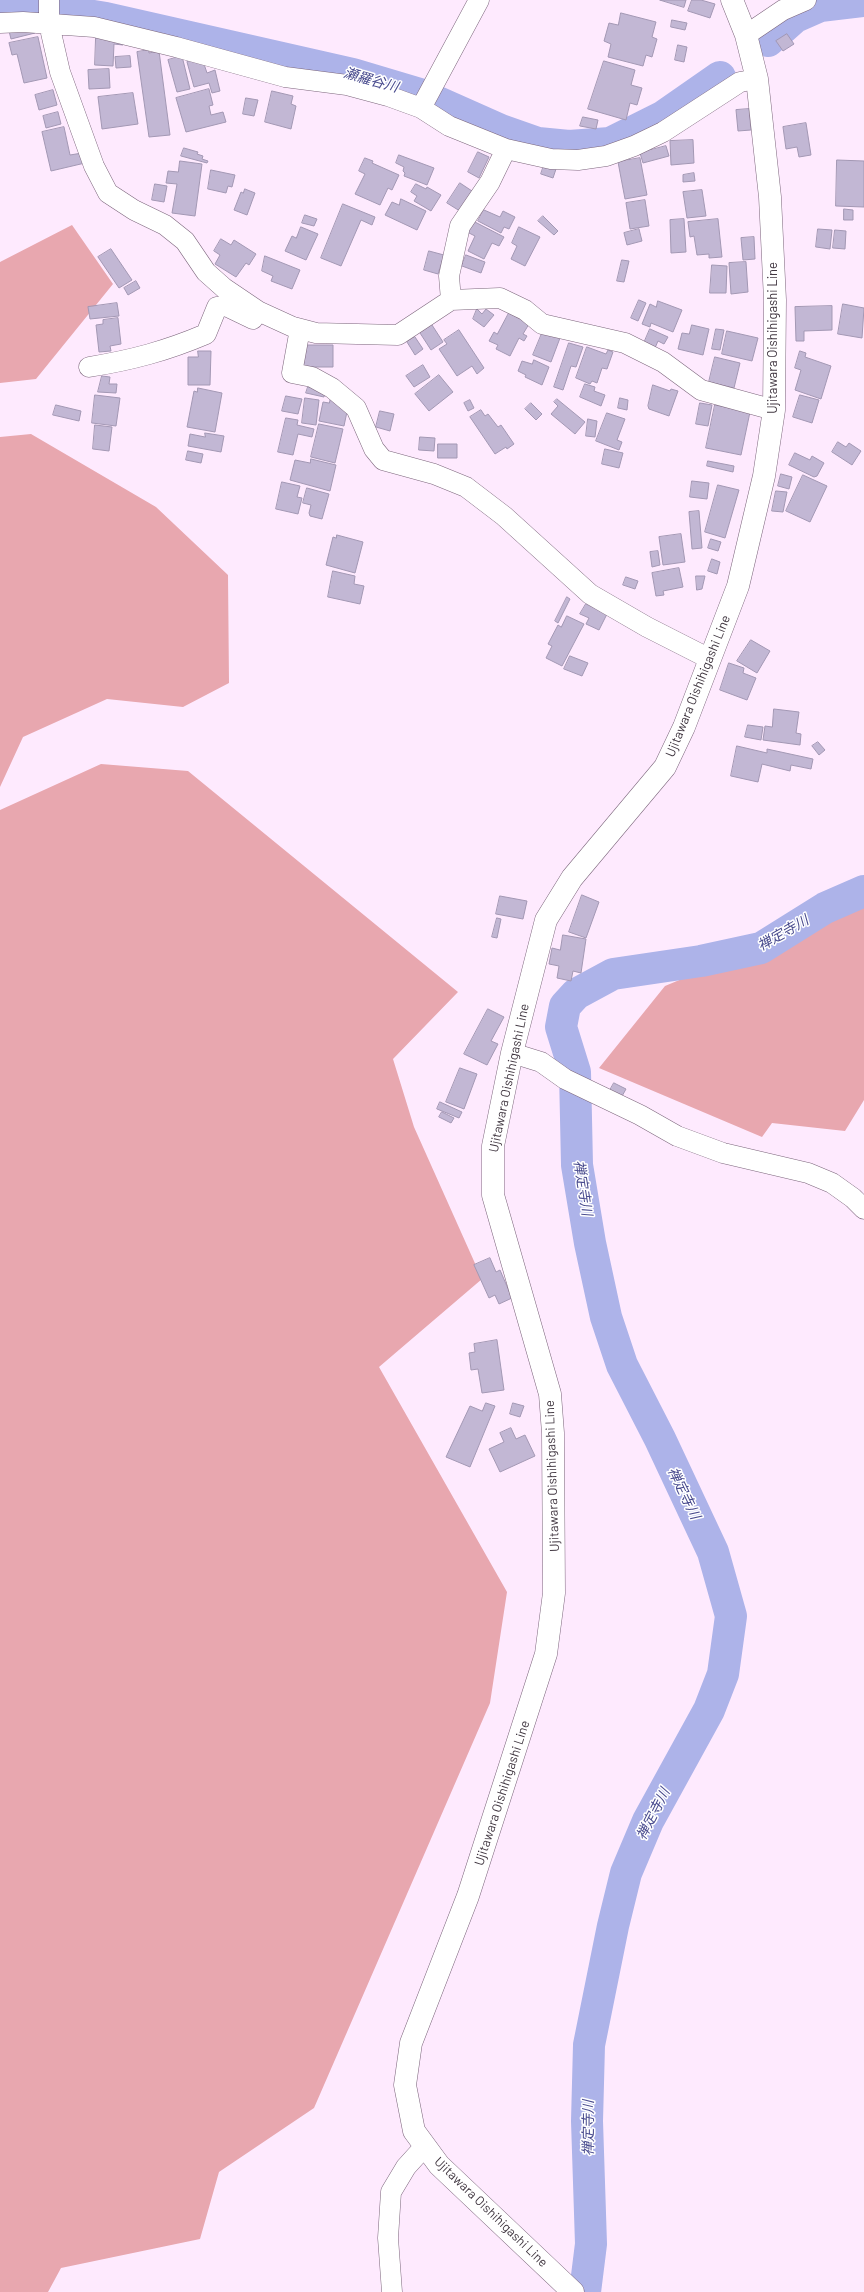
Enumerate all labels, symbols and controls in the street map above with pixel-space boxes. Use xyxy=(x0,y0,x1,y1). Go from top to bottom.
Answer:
water label: 瀬羅谷川 xyxy=(342,64,400,96)
street label: Ujitawara Oishihigashi Line xyxy=(765,262,781,414)
street label: Ujitawara Oishihigashi Line xyxy=(662,613,734,759)
water label: 禅定寺川 xyxy=(755,912,811,954)
street label: Ujitawara Oishihigashi Line xyxy=(486,1002,532,1154)
water label: 禅定寺川 xyxy=(570,1159,596,1217)
street label: Ujitawara Oishihigashi Line xyxy=(542,1400,562,1552)
water label: 禅定寺川 xyxy=(664,1464,704,1522)
street label: Ujitawara Oishihigashi Line xyxy=(471,1718,533,1868)
water label: 禅定寺川 xyxy=(633,1785,673,1843)
water label: 禅定寺川 xyxy=(580,2100,596,2156)
street label: Ujitawara Oishihigashi Line xyxy=(431,2154,551,2270)

